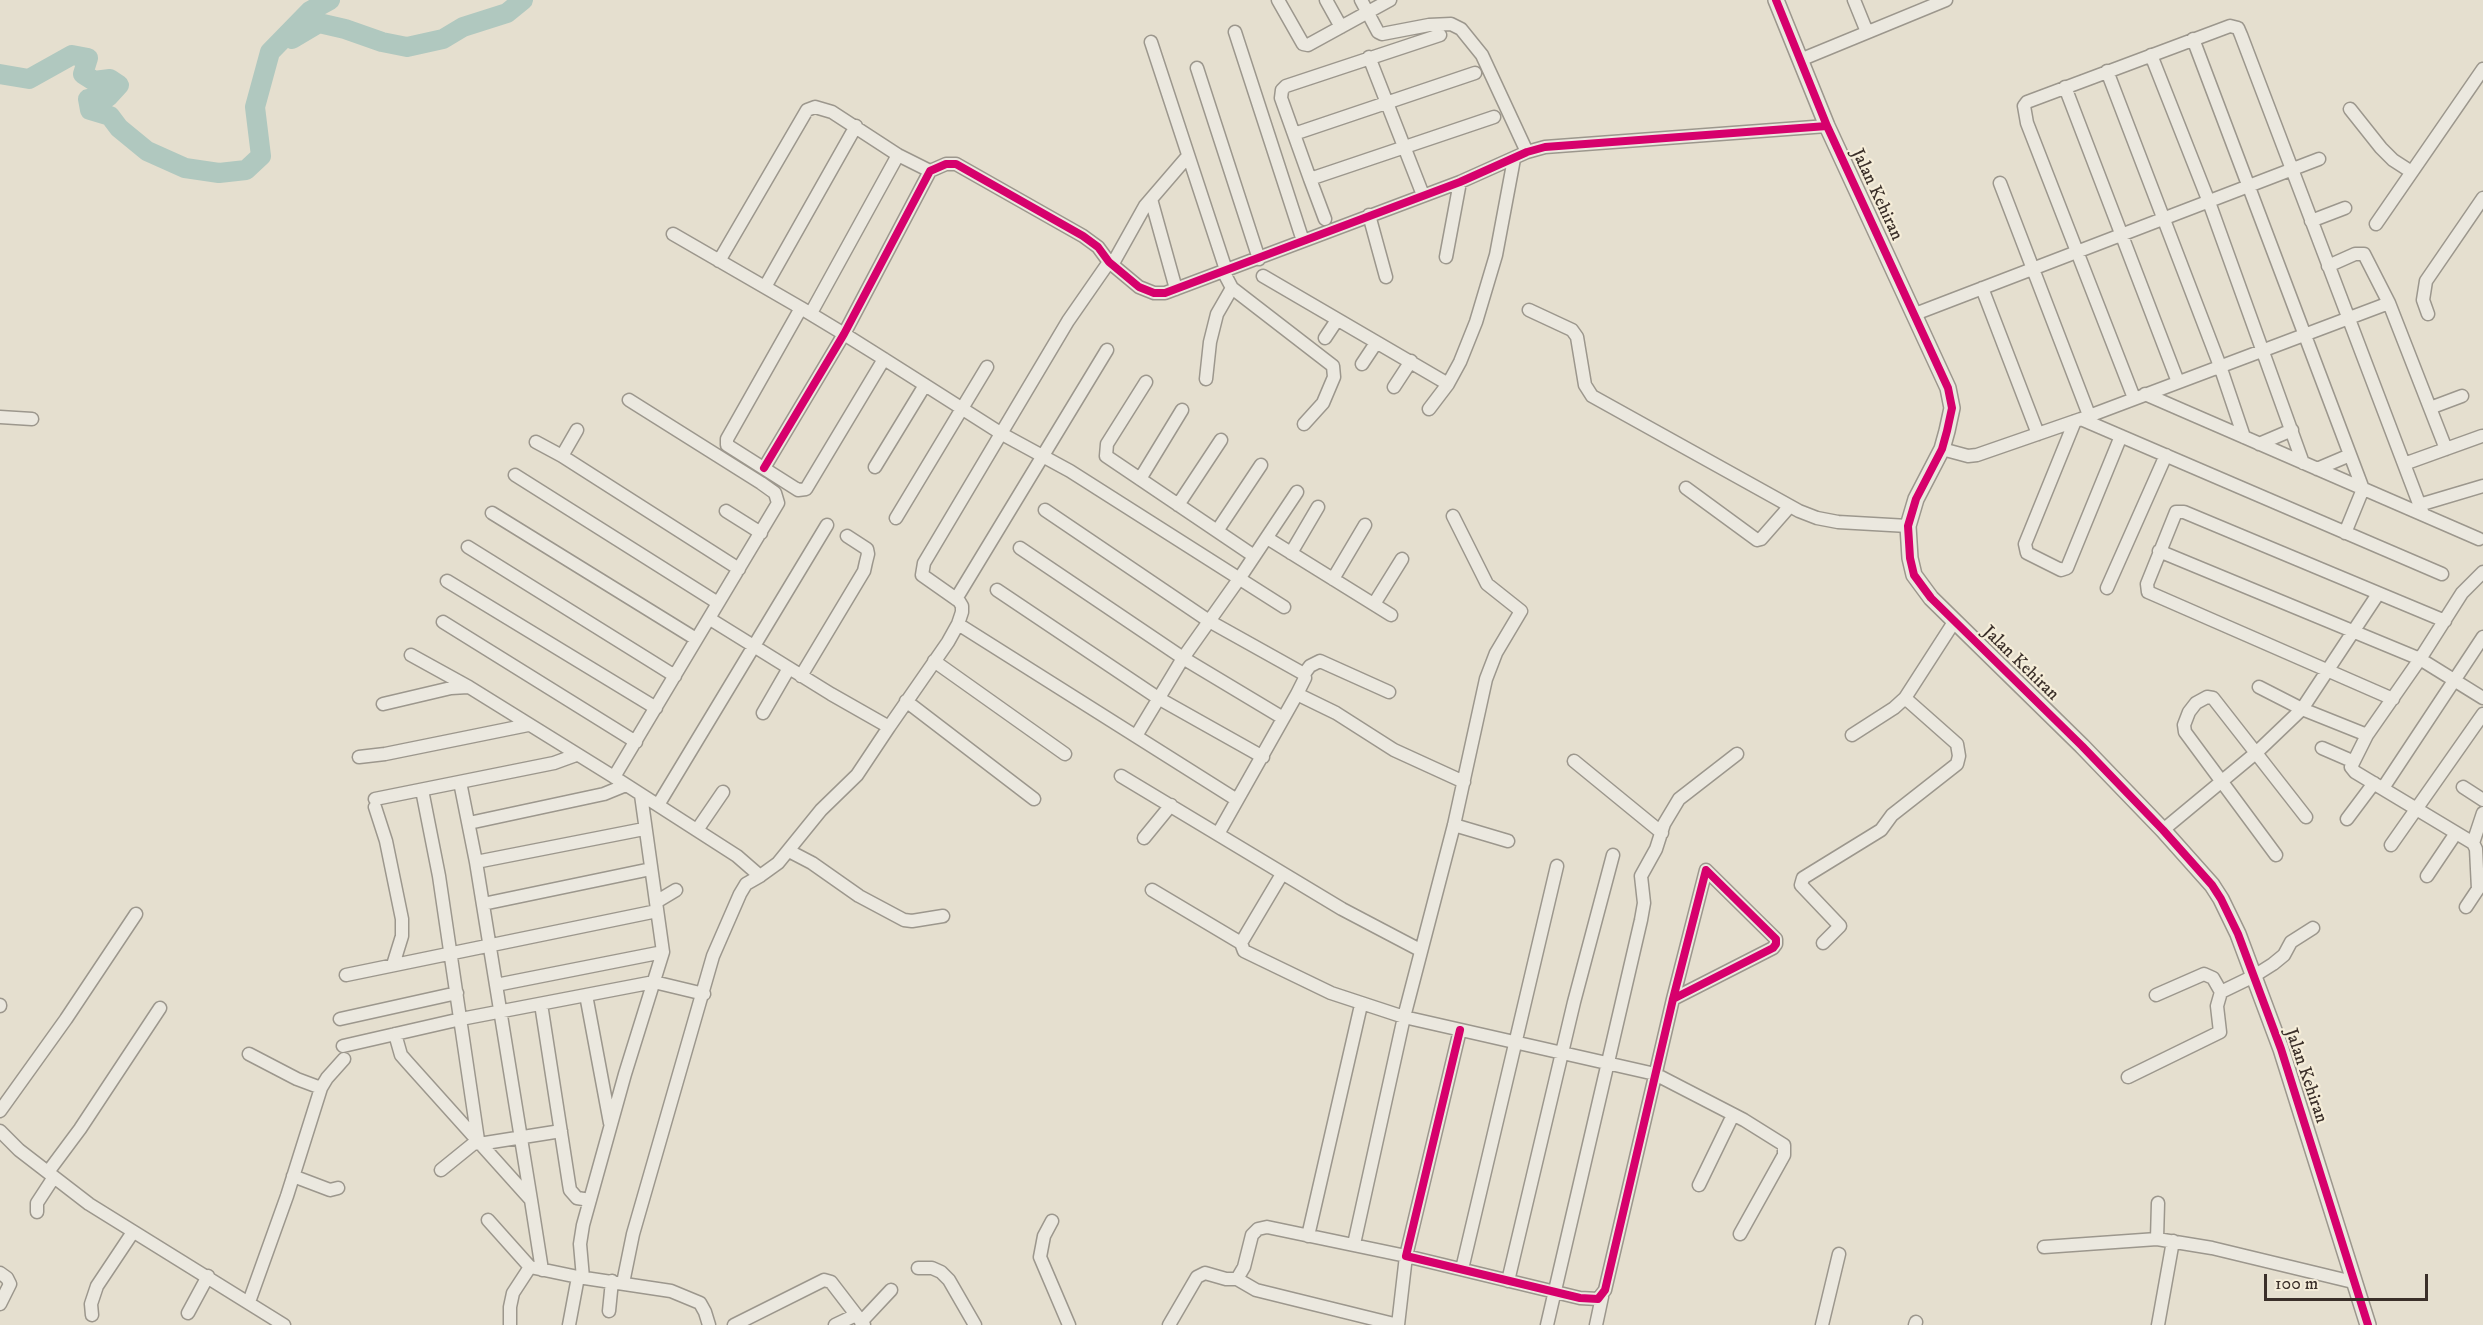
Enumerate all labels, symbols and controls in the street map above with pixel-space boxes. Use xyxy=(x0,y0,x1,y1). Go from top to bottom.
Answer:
street label: Jalan Kehiran xyxy=(1845,146,1907,244)
street label: Jalan Kehiran xyxy=(1977,622,2063,706)
street label: Jalan Kehiran xyxy=(2279,1026,2331,1126)
scale bar xyxy=(2267,1262,2430,1300)
text: 100 m xyxy=(2275,1273,2318,1295)

